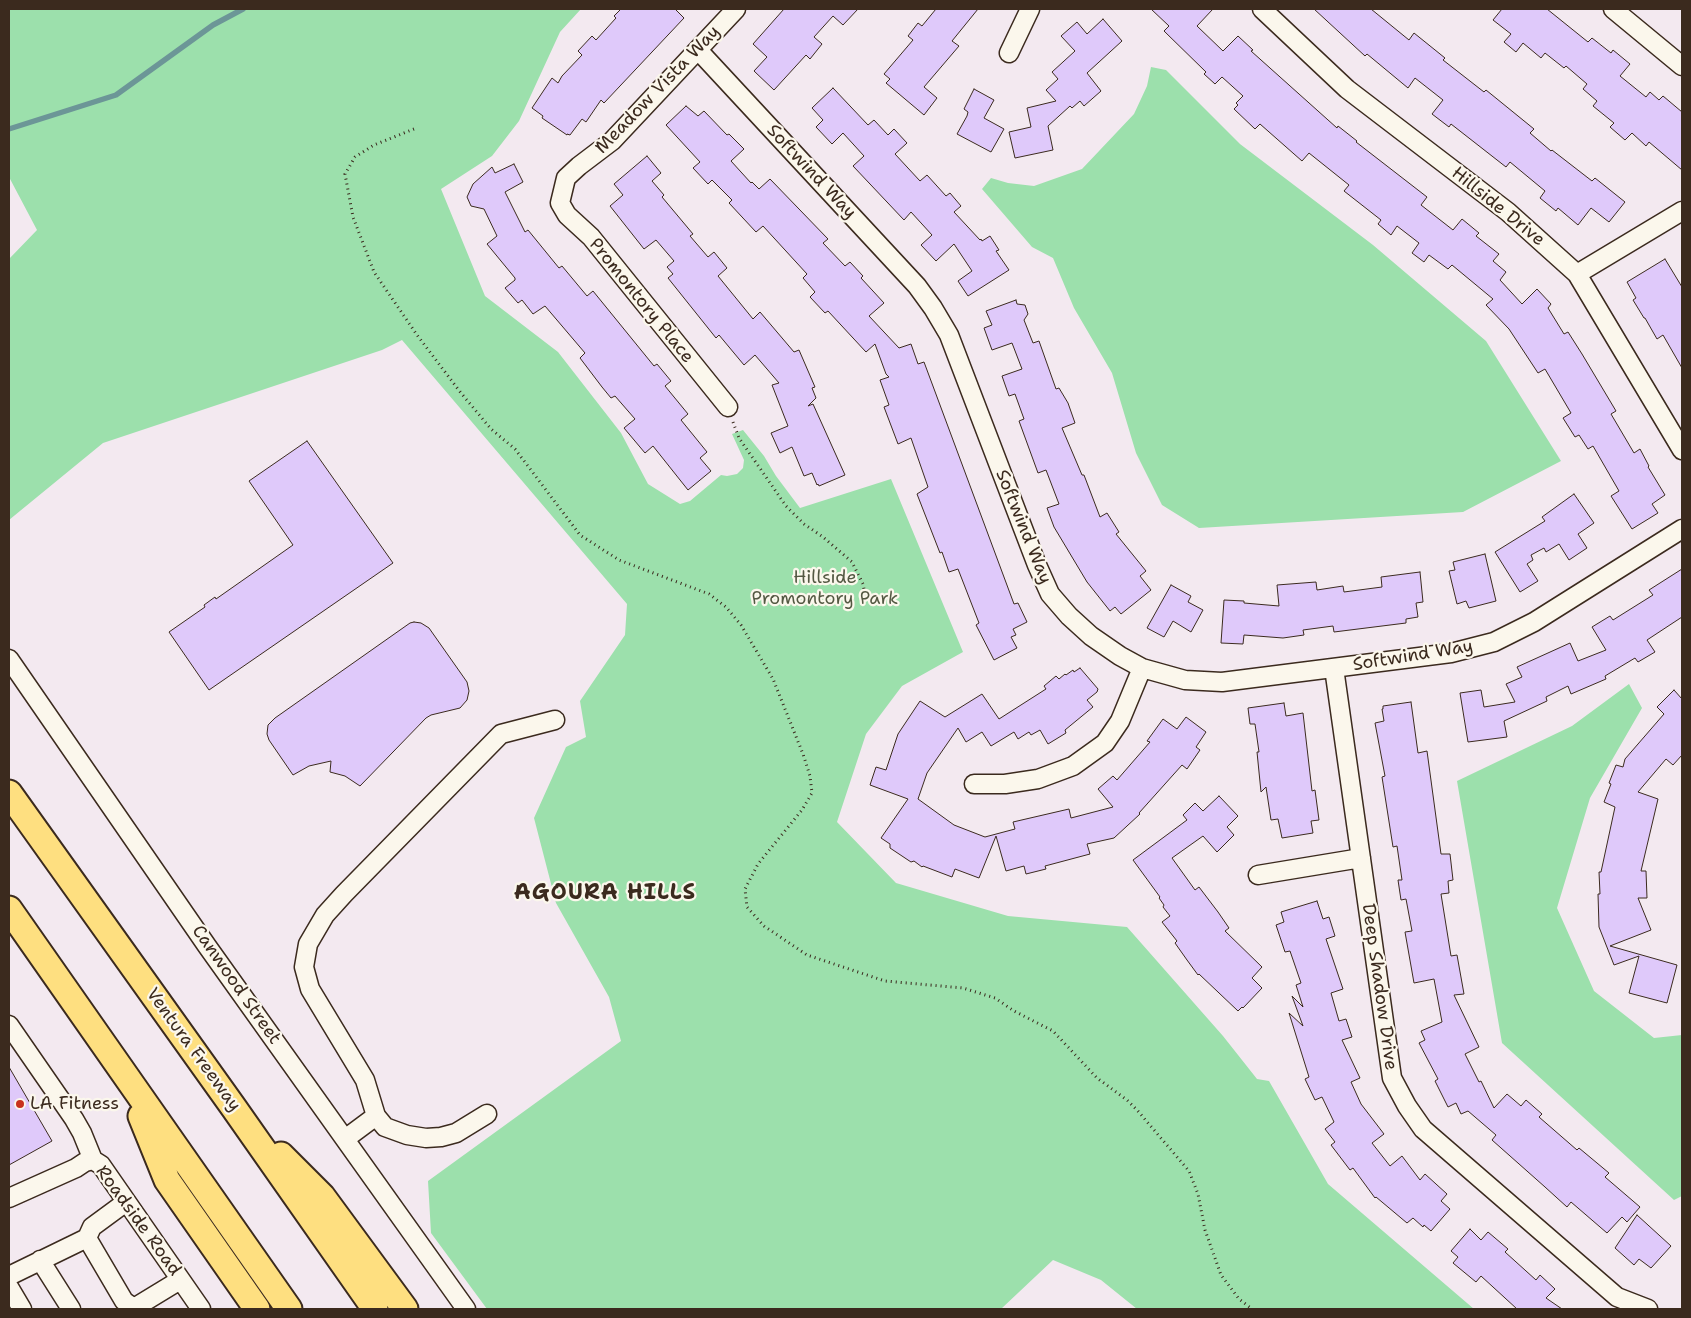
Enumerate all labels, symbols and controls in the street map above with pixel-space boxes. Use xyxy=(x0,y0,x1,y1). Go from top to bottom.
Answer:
street label: Meadow Vista Way xyxy=(591,21,725,159)
street label: Softwind Way xyxy=(762,120,860,224)
street label: Hillside Drive xyxy=(1447,163,1549,251)
street label: Promontory Place xyxy=(584,234,698,368)
street label: Softwind Way xyxy=(990,467,1056,587)
park label: Hillside Promontory Park xyxy=(752,567,898,610)
street label: Softwind Way xyxy=(1351,636,1475,676)
district label: AGOURA HILLS xyxy=(512,880,698,906)
street label: Deep Shadow Drive xyxy=(1357,902,1401,1072)
street label: Canwood Street xyxy=(187,921,285,1049)
street label: Ventura Freeway xyxy=(141,984,245,1116)
place label: LA Fitness xyxy=(30,1093,119,1115)
marker: LA Fitness xyxy=(14,1098,26,1110)
street label: Roadside Road xyxy=(91,1162,185,1280)

